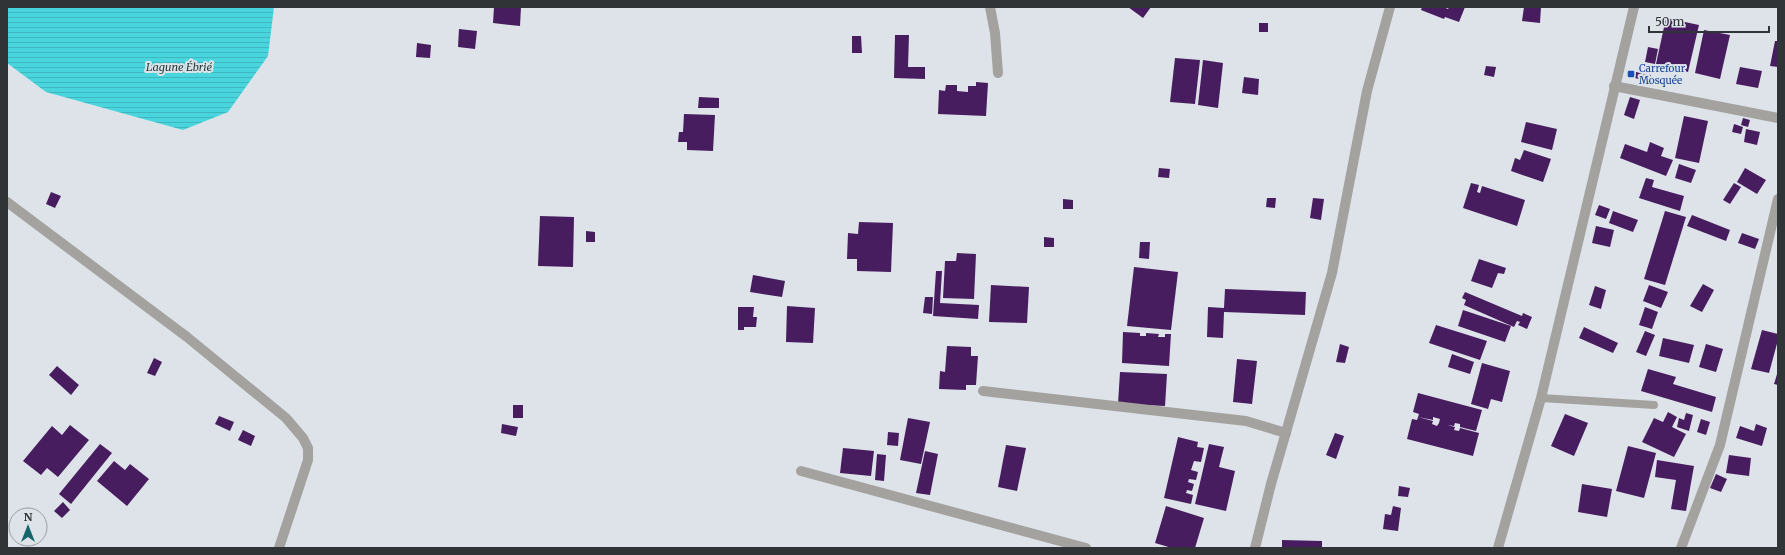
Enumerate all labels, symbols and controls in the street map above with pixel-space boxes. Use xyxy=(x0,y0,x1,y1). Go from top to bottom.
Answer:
scale bar xyxy=(1649,8,1769,34)
text: 50 m xyxy=(1655,14,1684,29)
water label: Lagune Ébrié xyxy=(146,60,212,74)
place label: Carrefour Mosquée xyxy=(1639,62,1686,87)
marker: Carrefour Mosquée xyxy=(1626,69,1636,79)
north arrow xyxy=(8,507,48,547)
text: N xyxy=(24,510,33,524)

